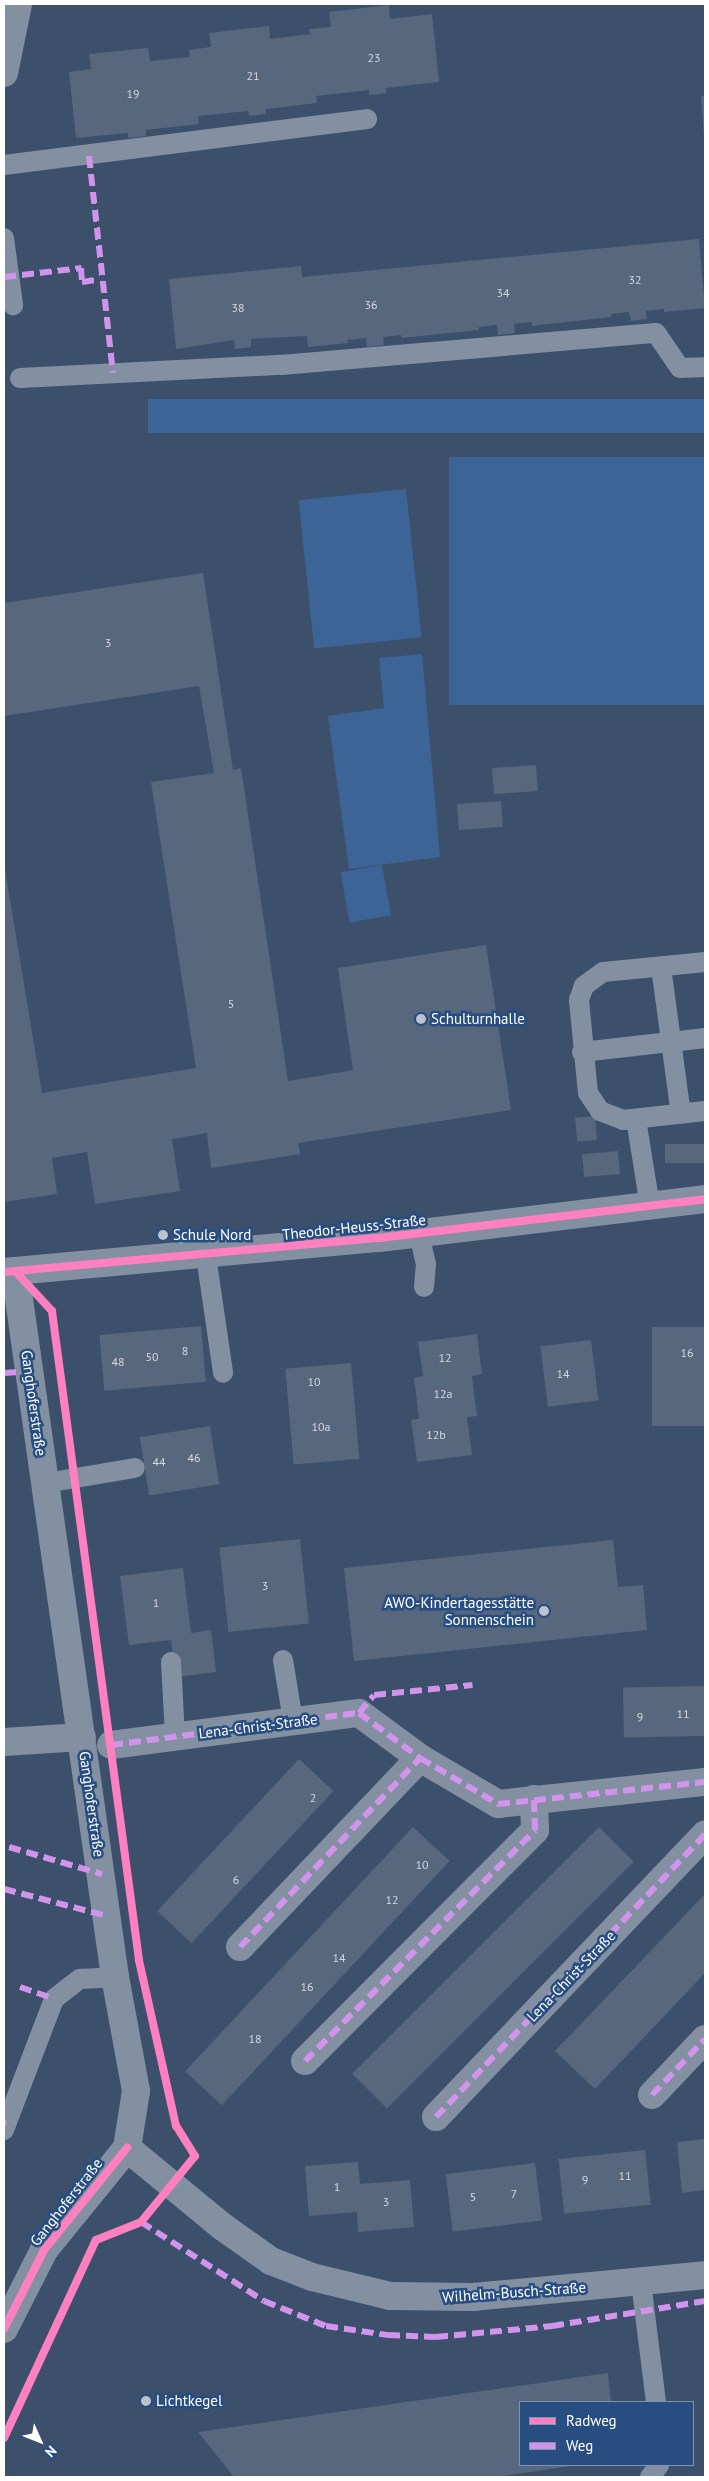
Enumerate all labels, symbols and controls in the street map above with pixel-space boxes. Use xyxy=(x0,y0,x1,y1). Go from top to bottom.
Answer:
house number: 23 xyxy=(367,51,381,65)
house number: 21 xyxy=(246,69,260,83)
house number: 19 xyxy=(126,87,140,101)
house number: 32 xyxy=(628,273,642,287)
house number: 34 xyxy=(496,286,510,300)
house number: 36 xyxy=(364,298,378,312)
house number: 38 xyxy=(231,301,245,315)
house number: 3 xyxy=(105,636,111,650)
house number: 5 xyxy=(228,997,234,1011)
place label: Schulturnhalle xyxy=(431,1010,525,1028)
marker: Schulturnhalle xyxy=(415,1013,427,1025)
street label: Theodor-Heuss-Straße xyxy=(281,1210,427,1244)
place label: Schule Nord xyxy=(173,1226,251,1244)
marker: Schule Nord xyxy=(157,1229,169,1241)
house number: 8 xyxy=(182,1344,188,1358)
house number: 16 xyxy=(680,1346,694,1360)
street label: Ganghoferstraße xyxy=(18,1349,50,1457)
house number: 50 xyxy=(145,1350,159,1364)
house number: 12 xyxy=(438,1351,452,1365)
house number: 48 xyxy=(111,1355,125,1369)
house number: 14 xyxy=(556,1367,570,1381)
house number: 10 xyxy=(307,1375,321,1389)
house number: 12a xyxy=(433,1387,453,1401)
house number: 10a xyxy=(311,1420,331,1434)
house number: 12b xyxy=(426,1428,446,1442)
house number: 46 xyxy=(187,1451,201,1465)
house number: 44 xyxy=(152,1455,166,1469)
house number: 3 xyxy=(262,1579,268,1593)
place label: AWO-Kindertagesstätte Sonnenschein xyxy=(384,1593,534,1628)
house number: 1 xyxy=(153,1596,159,1610)
marker: AWO-Kindertagesstätte Sonnenschein xyxy=(538,1605,550,1617)
house number: 11 xyxy=(676,1707,690,1721)
street label: Lena-Christ-Straße xyxy=(197,1710,319,1742)
house number: 9 xyxy=(637,1710,643,1724)
street label: Ganghoferstraße xyxy=(76,1750,108,1858)
house number: 2 xyxy=(310,1791,316,1805)
house number: 10 xyxy=(415,1858,429,1872)
house number: 6 xyxy=(233,1873,239,1887)
house number: 12 xyxy=(385,1893,399,1907)
street label: Lena-Christ-Straße xyxy=(523,1927,619,2025)
house number: 14 xyxy=(332,1951,346,1965)
house number: 16 xyxy=(300,1980,314,1994)
house number: 18 xyxy=(248,2032,262,2046)
street label: Ganghoferstraße xyxy=(26,2154,106,2250)
house number: 11 xyxy=(618,2169,632,2183)
house number: 9 xyxy=(582,2173,588,2187)
house number: 1 xyxy=(334,2180,340,2194)
house number: 7 xyxy=(511,2187,517,2201)
house number: 5 xyxy=(470,2190,476,2204)
house number: 3 xyxy=(383,2195,389,2209)
street label: Wilhelm-Busch-Straße xyxy=(441,2278,587,2306)
place label: Lichtkegel xyxy=(156,2392,222,2410)
marker: Lichtkegel xyxy=(140,2395,152,2407)
legend xyxy=(519,2401,694,2466)
text: Radweg xyxy=(566,2411,617,2430)
north arrow xyxy=(15,2416,65,2466)
text: Weg xyxy=(566,2436,593,2455)
text: N xyxy=(41,2442,60,2461)

